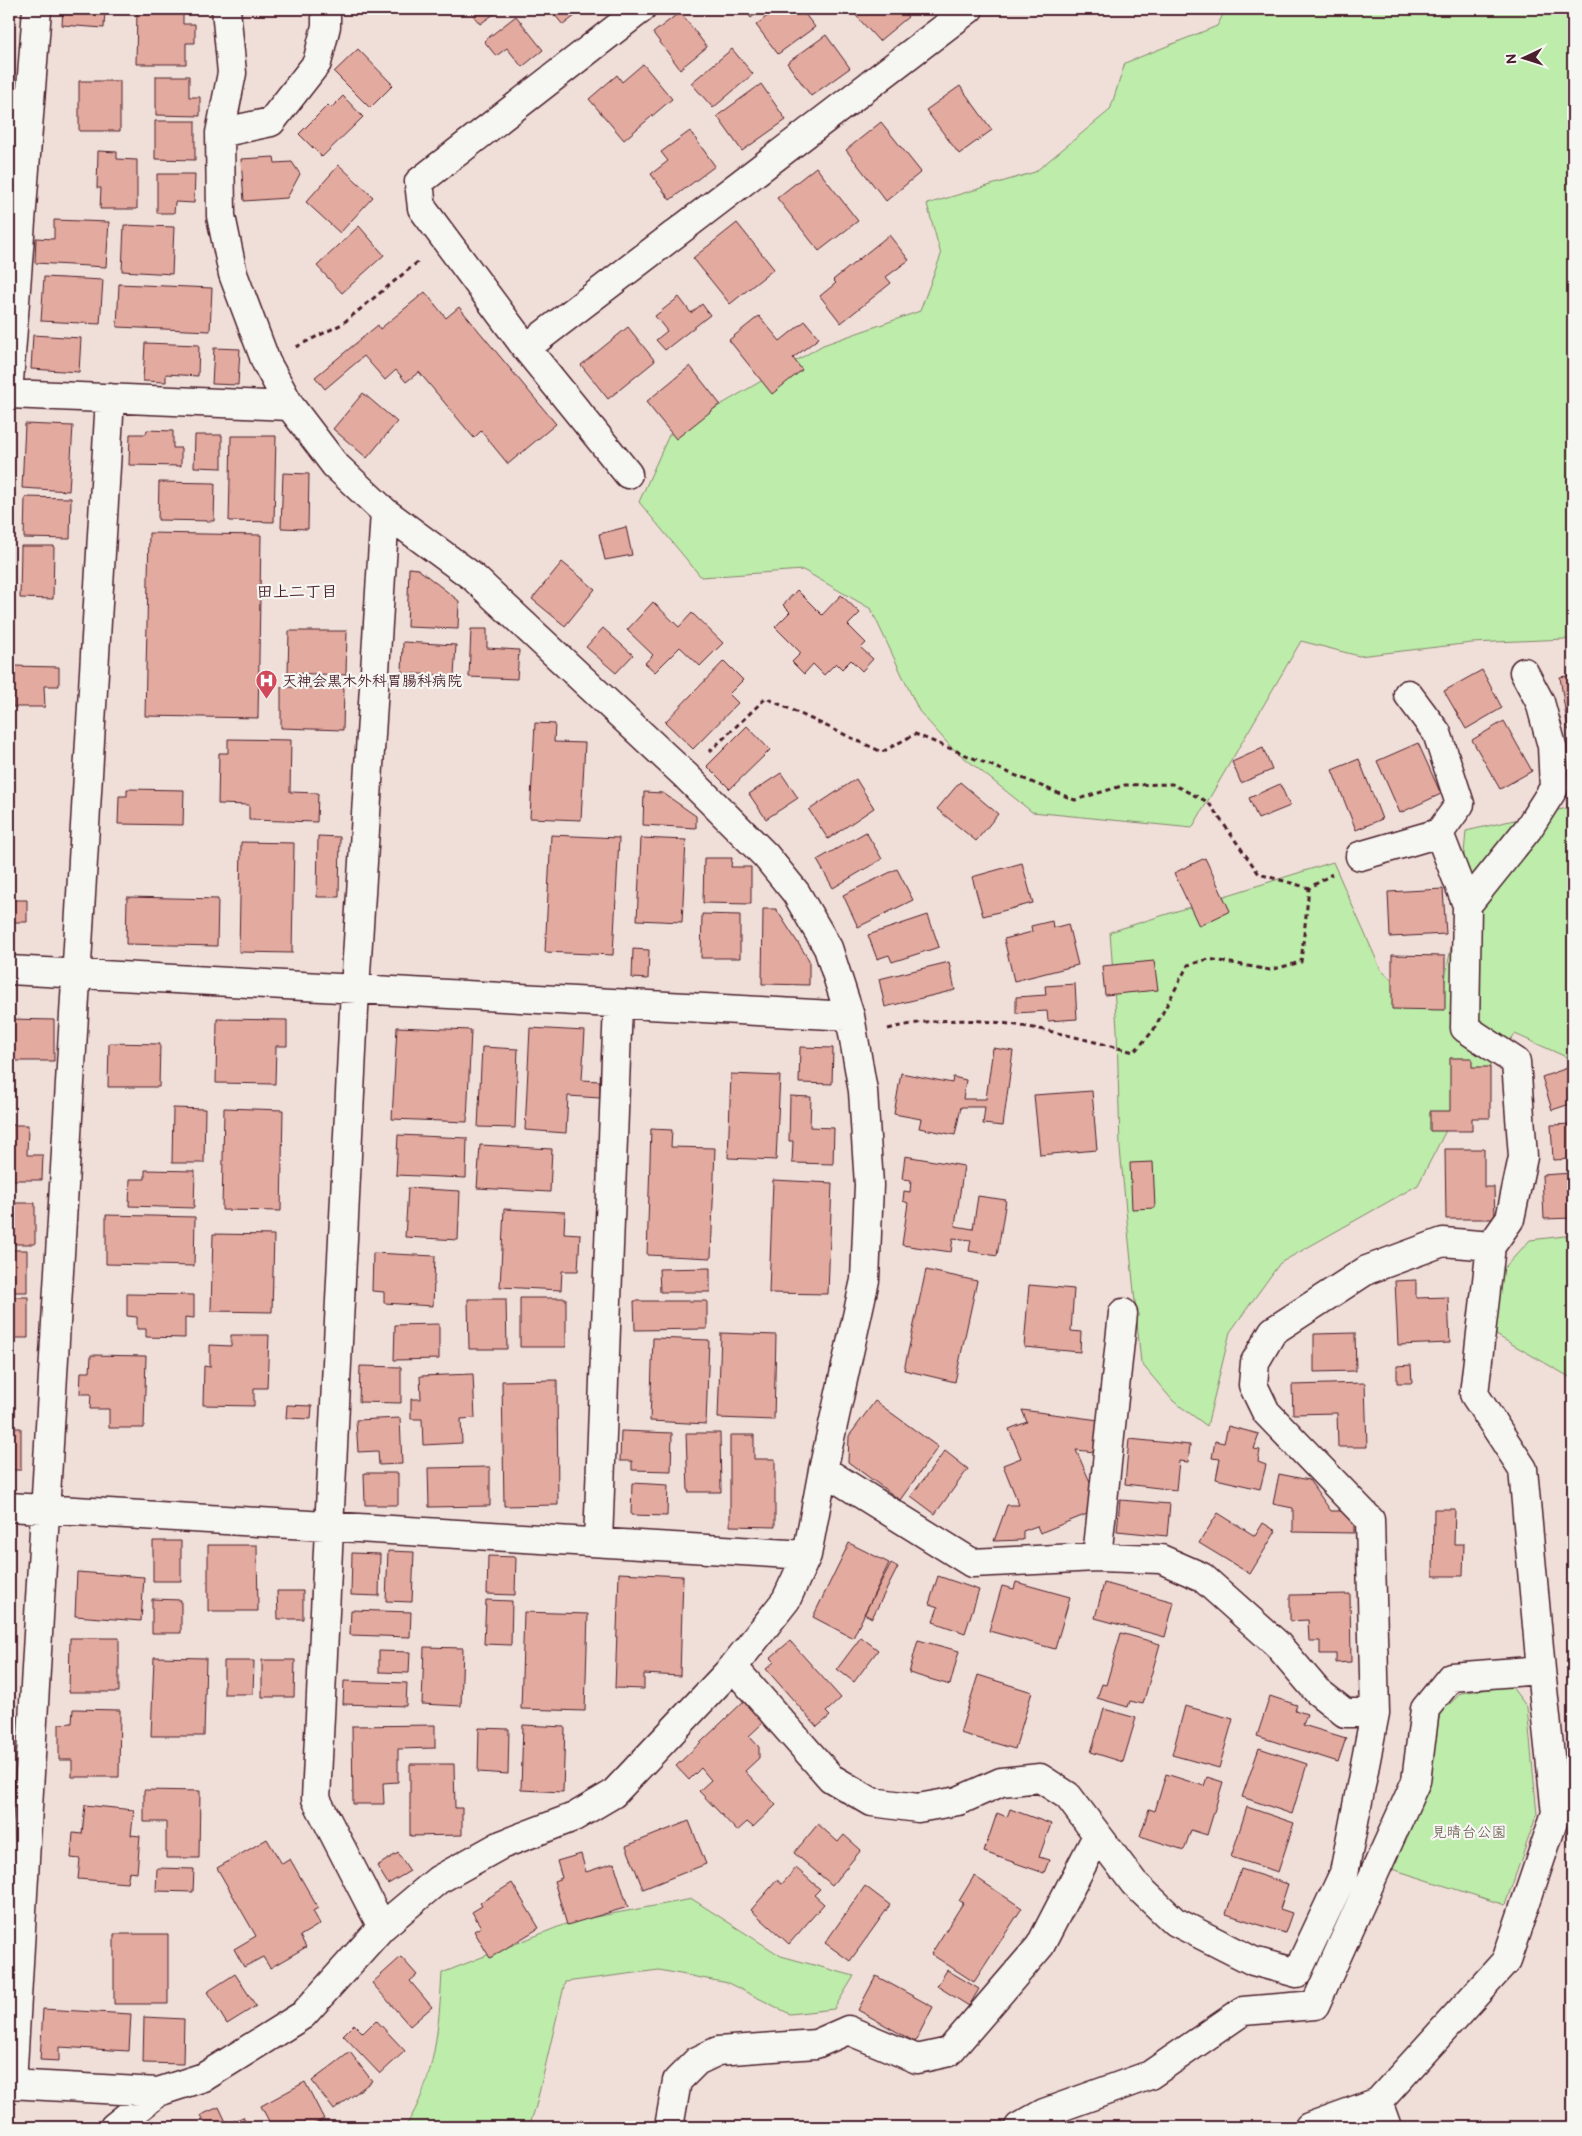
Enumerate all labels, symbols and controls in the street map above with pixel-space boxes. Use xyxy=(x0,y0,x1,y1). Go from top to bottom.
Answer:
north arrow xyxy=(1500,32,1550,82)
text: N xyxy=(1503,53,1520,65)
district label: 田上二丁目 xyxy=(257,583,337,602)
hospital icon: 天神会黒木外科胃腸科病院 xyxy=(254,669,278,700)
place label: 天神会黒木外科胃腸科病院 xyxy=(282,672,462,691)
park label: 見晴台公園 xyxy=(1431,1823,1507,1842)

